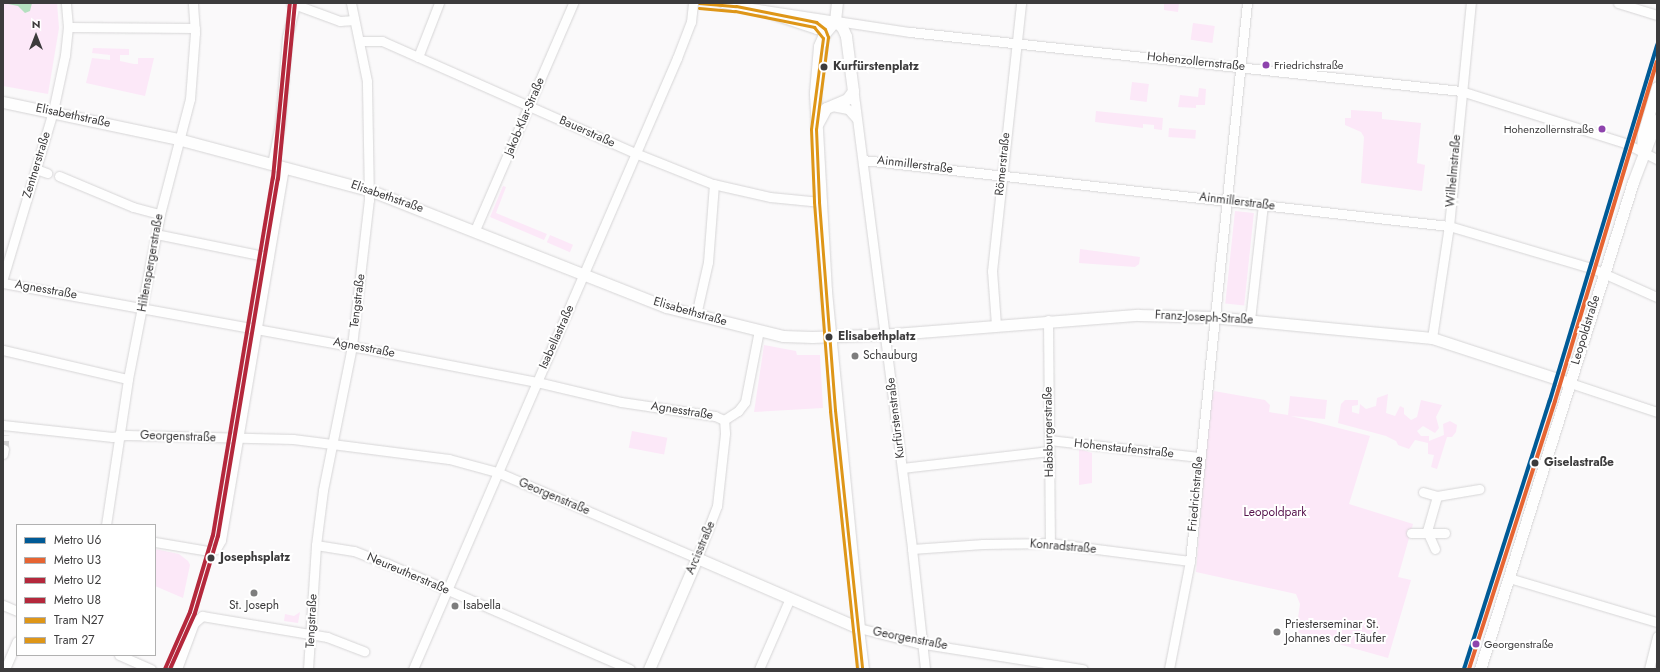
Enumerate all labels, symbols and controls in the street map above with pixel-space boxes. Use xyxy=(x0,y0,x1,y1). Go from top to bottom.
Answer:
north arrow xyxy=(16,16,56,56)
text: N xyxy=(32,16,40,32)
street label: Hohenzollernstraße xyxy=(1146,50,1246,74)
place label: Friedrichstraße xyxy=(1274,58,1344,72)
place label: Kurfürstenplatz xyxy=(833,60,919,74)
marker: Friedrichstraße xyxy=(1261,60,1271,70)
marker: Kurfürstenplatz xyxy=(818,61,830,73)
street label: Jakob-Klar-Straße xyxy=(502,76,548,158)
street label: Elisabethstraße xyxy=(34,101,112,131)
street label: Bauerstraße xyxy=(557,113,617,151)
place label: Hohenzollernstraße xyxy=(1504,122,1594,136)
marker: Hohenzollernstraße xyxy=(1597,124,1607,134)
street label: Zentnerstraße xyxy=(20,130,54,200)
street label: Römerstraße xyxy=(993,132,1013,196)
street label: Wilhelmstraße xyxy=(1444,134,1464,208)
street label: Ainmillerstraße xyxy=(876,153,954,177)
street label: Elisabethstraße xyxy=(349,178,425,216)
street label: Ainmillerstraße xyxy=(1198,190,1276,214)
street label: Hiltenspergerstraße xyxy=(135,213,167,313)
street label: Tengstraße xyxy=(348,273,368,329)
street label: Agnesstraße xyxy=(14,277,78,303)
street label: Leopoldstraße xyxy=(1569,294,1603,366)
street label: Elisabethstraße xyxy=(652,295,728,329)
street label: Isabellastraße xyxy=(537,303,577,371)
street label: Franz-Joseph-Straße xyxy=(1154,308,1254,328)
place label: Elisabethplatz xyxy=(838,330,916,344)
marker: Elisabethplatz xyxy=(823,331,835,343)
street label: Agnesstraße xyxy=(332,335,396,361)
place label: Schauburg xyxy=(863,349,918,363)
marker: Schauburg xyxy=(850,351,860,361)
street label: Kurfürstenstraße xyxy=(884,377,908,459)
street label: Habsburgerstraße xyxy=(1041,386,1057,478)
street label: Agnesstraße xyxy=(650,399,714,423)
street label: Georgenstraße xyxy=(140,428,216,446)
street label: Hohenstaufenstraße xyxy=(1073,437,1175,461)
street label: Friedrichstraße xyxy=(1186,456,1206,532)
place label: Giselastraße xyxy=(1544,456,1614,470)
marker: Giselastraße xyxy=(1529,457,1541,469)
street label: Georgenstraße xyxy=(516,476,592,518)
park label: Leopoldpark xyxy=(1243,506,1307,520)
street label: Arcisstraße xyxy=(683,519,719,577)
legend xyxy=(16,524,156,656)
text: Metro U6 xyxy=(54,531,101,549)
street label: Konradstraße xyxy=(1029,537,1097,557)
street label: Neureutherstraße xyxy=(365,550,451,598)
text: Metro U3 xyxy=(54,551,101,569)
place label: Josephsplatz xyxy=(220,551,290,565)
marker: Josephsplatz xyxy=(205,552,217,564)
text: Metro U2 xyxy=(54,571,101,589)
marker: St. Joseph xyxy=(249,588,259,598)
text: Metro U8 xyxy=(54,591,101,609)
street label: Tengstraße xyxy=(303,594,321,648)
place label: St. Joseph xyxy=(229,599,279,613)
place label: Isabella xyxy=(463,599,501,613)
marker: Isabella xyxy=(450,601,460,611)
text: Tram N27 xyxy=(54,611,104,629)
place label: Priesterseminar St. Johannes der Täufer xyxy=(1285,618,1386,646)
street label: Georgenstraße xyxy=(871,625,949,653)
marker: Priesterseminar St. Johannes der Täufer xyxy=(1272,627,1282,637)
text: Tram 27 xyxy=(54,631,95,649)
place label: Georgenstraße xyxy=(1484,637,1554,651)
marker: Georgenstraße xyxy=(1471,639,1481,649)

